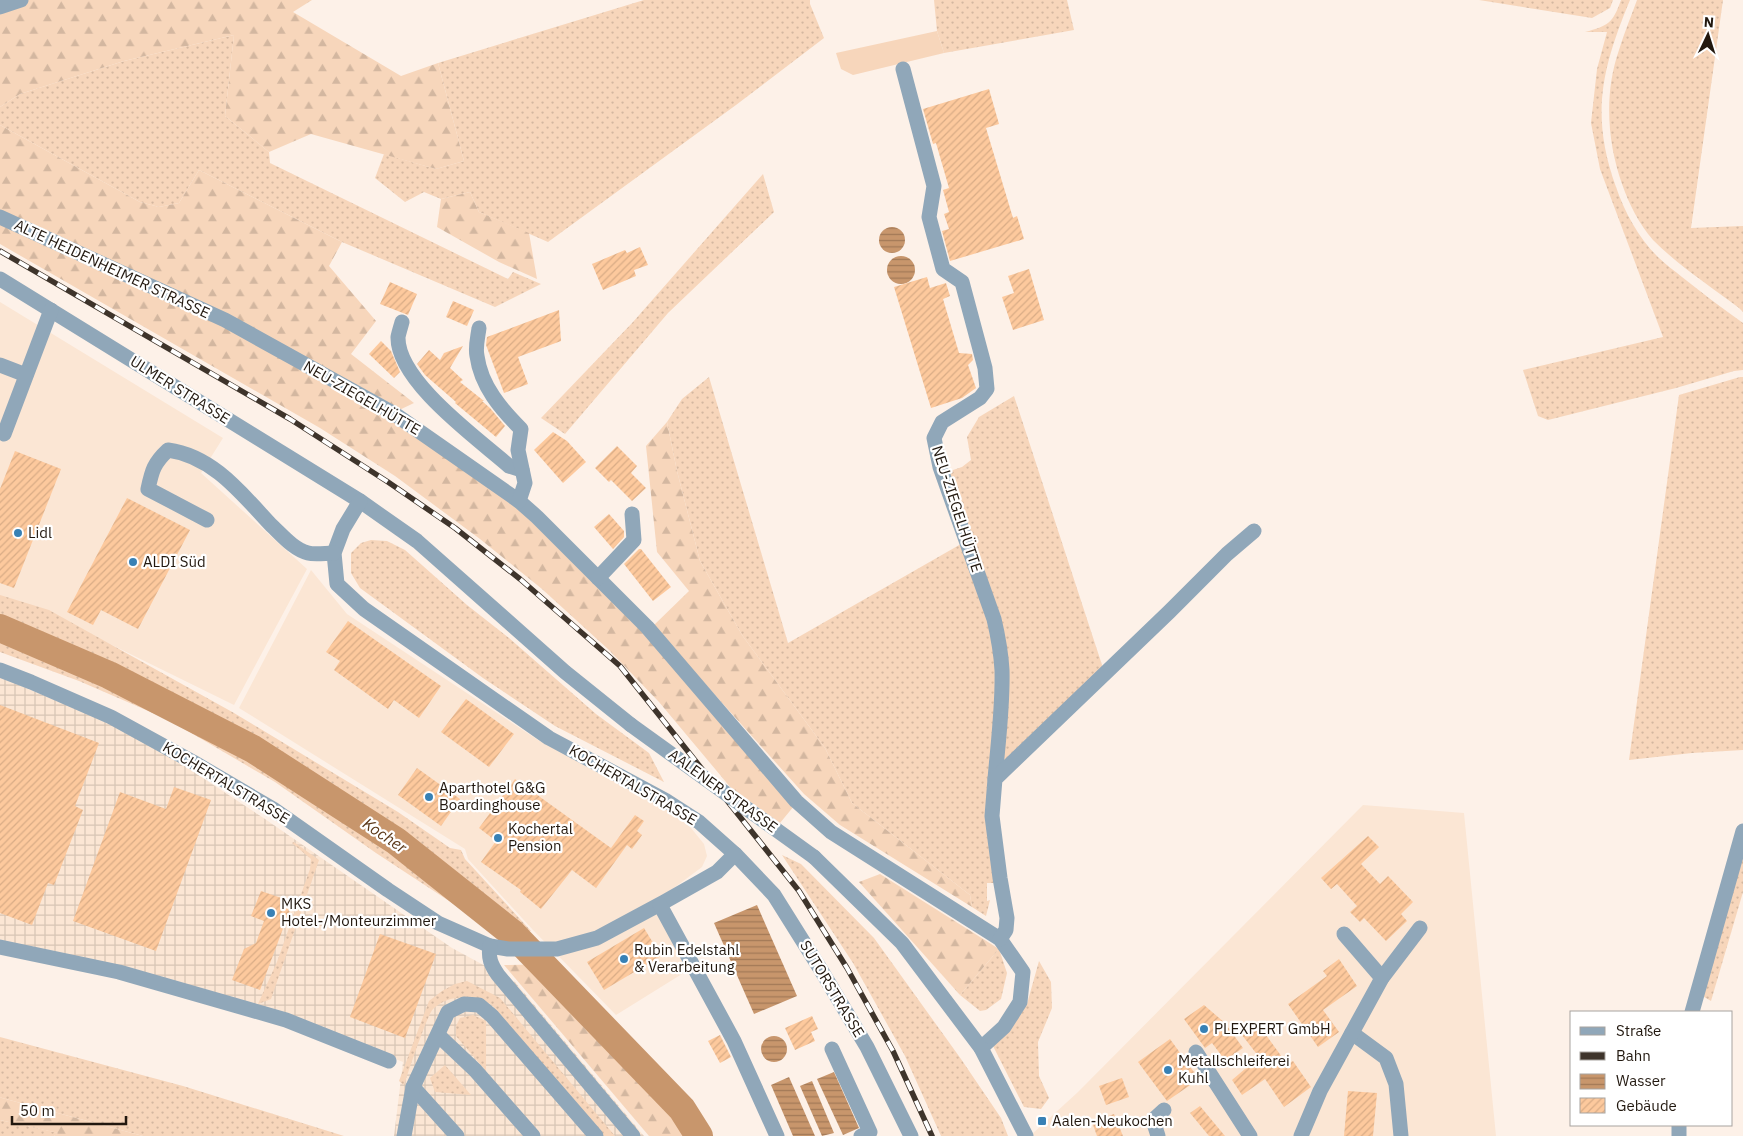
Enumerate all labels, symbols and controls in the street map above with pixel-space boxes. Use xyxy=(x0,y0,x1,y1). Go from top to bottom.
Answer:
north arrow xyxy=(1683,10,1733,60)
text: N xyxy=(1703,13,1715,31)
street label: ALTE HEIDENHEIMER STRASSE xyxy=(11,215,213,322)
street label: ULMER STRASSE xyxy=(127,351,234,428)
street label: NEU-ZIEGELHÜTTE xyxy=(300,356,424,439)
street label: NEU-ZIEGELHÜTTE xyxy=(928,443,987,575)
place label: Lidl xyxy=(28,523,52,542)
marker: Lidl xyxy=(12,527,24,539)
place label: ALDI Süd xyxy=(143,552,206,571)
marker: ALDI Süd xyxy=(127,556,139,568)
street label: KOCHERTALSTRASSE xyxy=(159,737,293,828)
street label: KOCHERTALSTRASSE xyxy=(566,740,701,829)
street label: AALENER STRASSE xyxy=(665,745,782,837)
place label: Aparthotel G&G Boardinghouse xyxy=(439,778,545,814)
marker: Aparthotel G&G Boardinghouse xyxy=(423,791,435,803)
water label: Kocher xyxy=(359,813,412,858)
place label: Kochertal Pension xyxy=(508,819,573,855)
marker: Kochertal Pension xyxy=(492,832,504,844)
place label: MKS Hotel-/Monteurzimmer xyxy=(281,894,437,930)
marker: MKS Hotel-/Monteurzimmer xyxy=(265,907,277,919)
street label: SUTORSTRASSE xyxy=(796,937,869,1041)
place label: Rubin Edelstahl & Verarbeitung xyxy=(634,940,739,976)
marker: Rubin Edelstahl & Verarbeitung xyxy=(618,953,630,965)
legend xyxy=(1570,1011,1733,1126)
place label: PLEXPERT GmbH xyxy=(1214,1019,1331,1038)
text: Straße xyxy=(1616,1021,1661,1040)
marker: PLEXPERT GmbH xyxy=(1198,1023,1210,1035)
text: Bahn xyxy=(1616,1046,1651,1065)
place label: Metallschleiferei Kuhl xyxy=(1178,1051,1290,1087)
marker: Metallschleiferei Kuhl xyxy=(1162,1064,1174,1076)
text: Wasser xyxy=(1616,1071,1666,1090)
scale bar xyxy=(12,1094,126,1126)
text: Gebäude xyxy=(1616,1096,1677,1115)
text: 50 m xyxy=(20,1101,55,1120)
place label: Aalen-Neukochen xyxy=(1052,1111,1173,1130)
marker: Aalen-Neukochen xyxy=(1036,1115,1048,1127)

